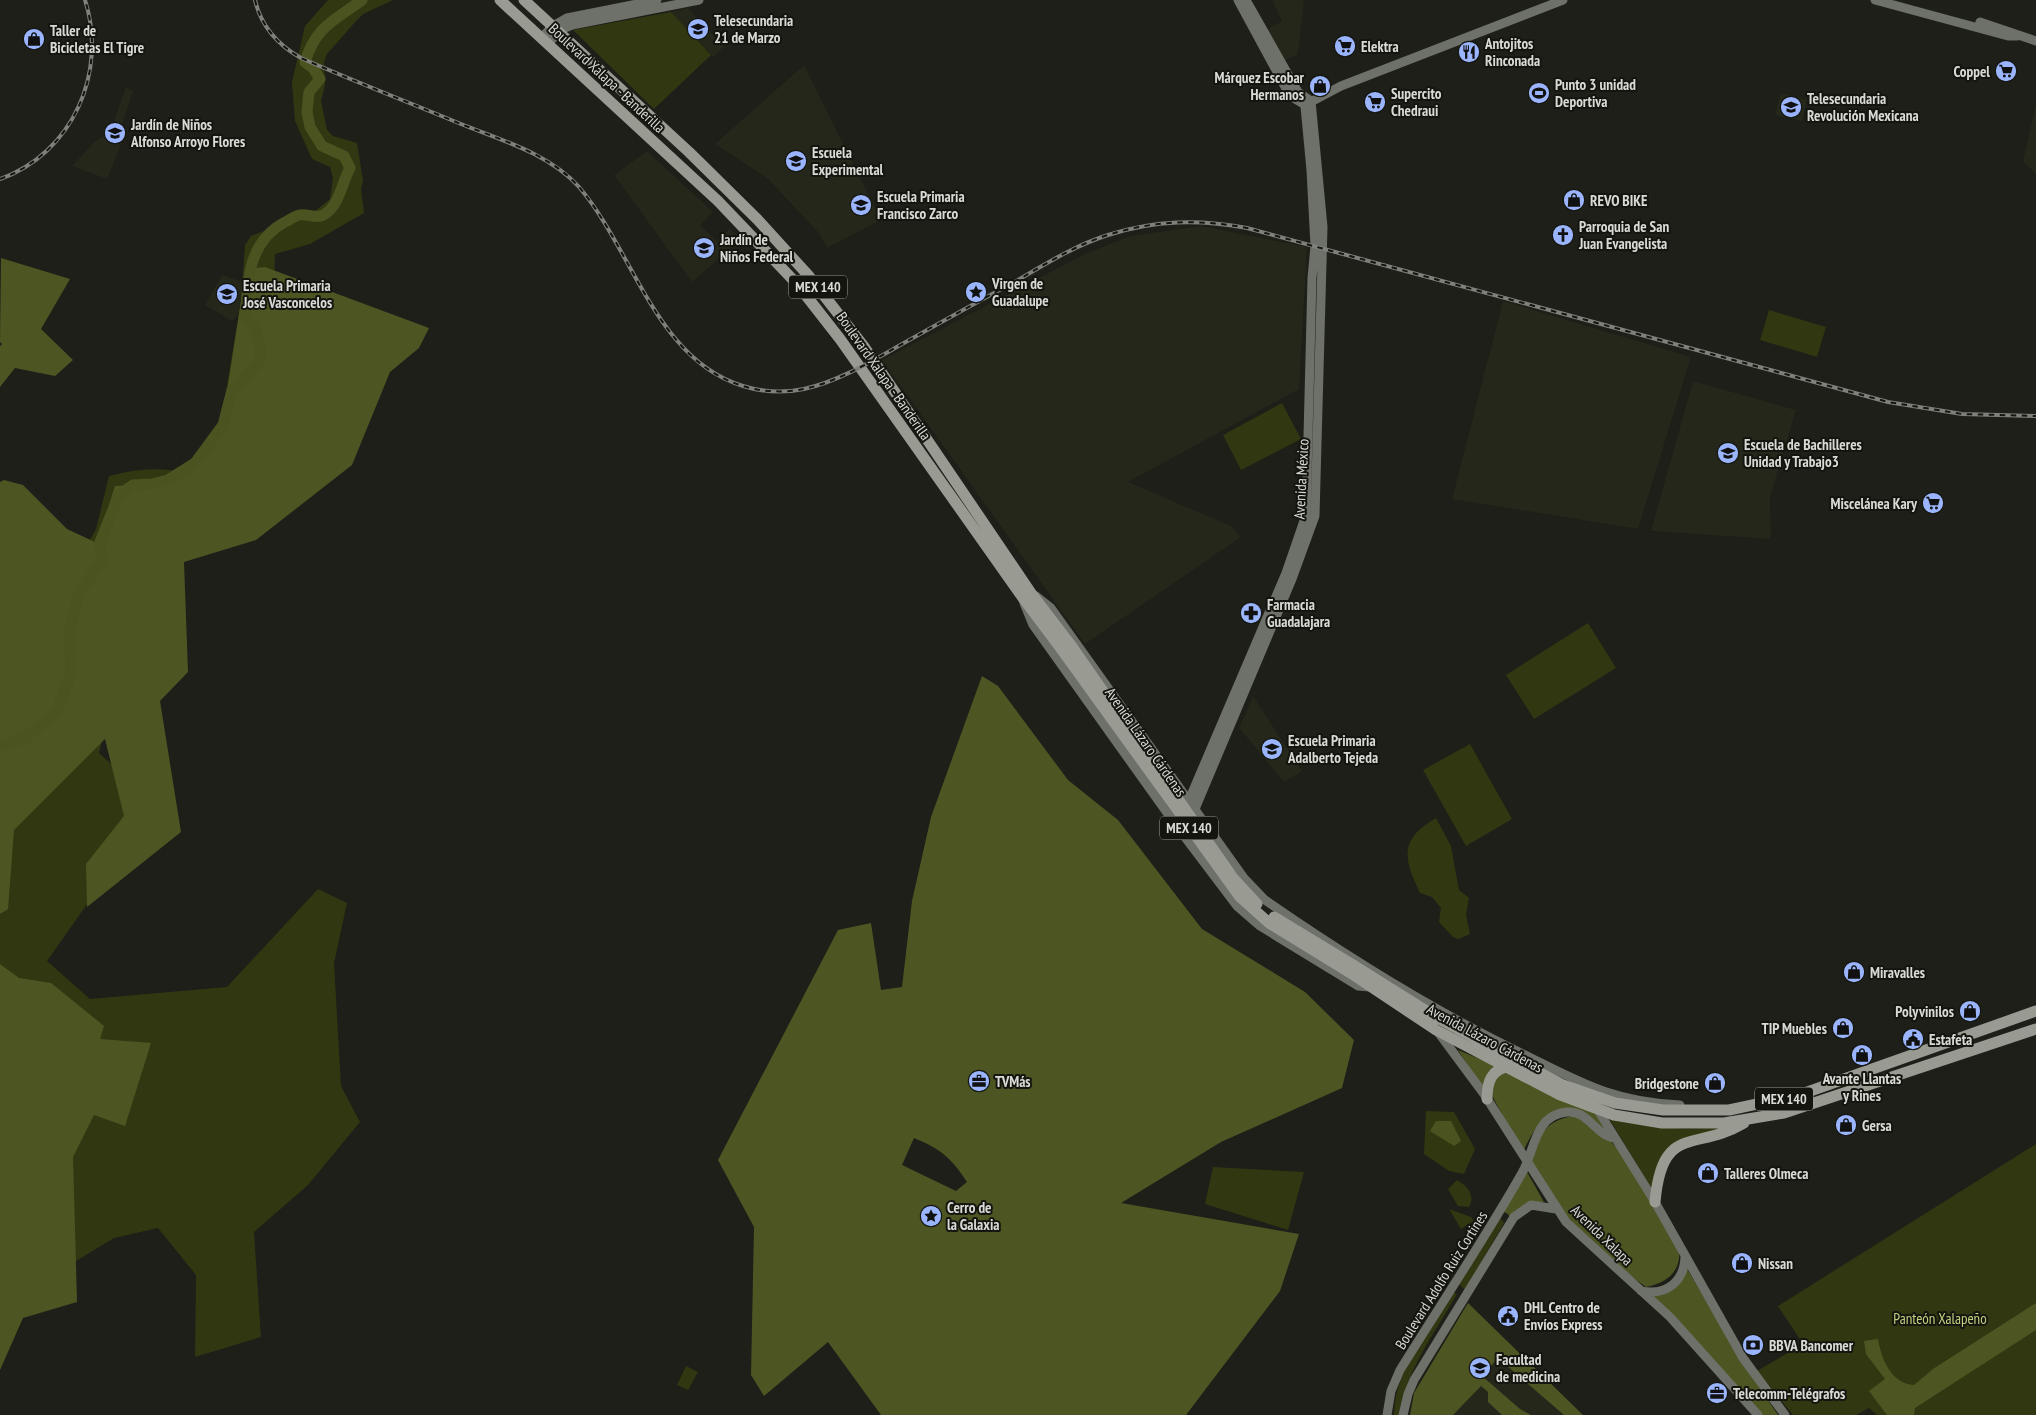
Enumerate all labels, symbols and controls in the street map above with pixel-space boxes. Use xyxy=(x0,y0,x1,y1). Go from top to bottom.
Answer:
place label: Telesecundaria 21 de Marzo xyxy=(714,11,793,47)
school or university icon: Telesecundaria 21 de Marzo xyxy=(686,17,710,41)
street label: Boulevard Xalapa - Banderilla xyxy=(545,19,669,137)
place label: Taller de Bicicletas El Tigre xyxy=(50,21,144,57)
shop icon: Taller de Bicicletas El Tigre xyxy=(22,27,46,51)
supermarket icon: Elektra xyxy=(1333,34,1357,58)
place label: Antojitos Rinconada xyxy=(1484,34,1540,70)
place label: Elektra xyxy=(1361,37,1399,56)
restaurant icon: Antojitos Rinconada xyxy=(1457,40,1481,64)
supermarket icon: Coppel xyxy=(1994,59,2018,83)
place label: Coppel xyxy=(1953,62,1990,81)
place label: Márquez Escobar Hermanos xyxy=(1215,68,1305,104)
shop icon: Márquez Escobar Hermanos xyxy=(1308,74,1332,98)
place label: Punto 3 unidad Deportiva xyxy=(1555,75,1636,111)
sports icon: Punto 3 unidad Deportiva xyxy=(1527,81,1551,105)
place label: Supercito Chedraui xyxy=(1391,84,1442,120)
place label: Telesecundaria Revolución Mexicana xyxy=(1807,89,1919,125)
supermarket icon: Supercito Chedraui xyxy=(1363,90,1387,114)
school or university icon: Telesecundaria Revolución Mexicana xyxy=(1779,95,1803,119)
place label: Jardín de Niños Alfonso Arroyo Flores xyxy=(130,115,245,151)
school or university icon: Jardín de Niños Alfonso Arroyo Flores xyxy=(103,121,127,145)
place label: Escuela Experimental xyxy=(812,143,884,179)
school or university icon: Escuela Experimental xyxy=(784,149,808,173)
place label: Escuela Primaria Francisco Zarco xyxy=(877,187,965,223)
shop icon: REVO BIKE xyxy=(1562,188,1586,212)
place label: REVO BIKE xyxy=(1590,191,1648,210)
school or university icon: Escuela Primaria Francisco Zarco xyxy=(849,193,873,217)
place label: Parroquia de San Juan Evangelista xyxy=(1578,217,1669,253)
church icon: Parroquia de San Juan Evangelista xyxy=(1551,223,1575,247)
place label: Jardín de Niños Federal xyxy=(719,230,794,266)
school or university icon: Jardín de Niños Federal xyxy=(692,236,716,260)
place label: Virgen de Guadalupe xyxy=(991,274,1049,310)
place label: Escuela Primaria José Vasconcelos xyxy=(242,276,332,312)
road number: MEX 140 xyxy=(789,276,847,298)
place icon: Virgen de Guadalupe xyxy=(964,280,988,304)
school or university icon: Escuela Primaria José Vasconcelos xyxy=(215,282,239,306)
street label: Boulevard Xalapa - Banderilla xyxy=(833,308,935,444)
place label: Escuela de Bachilleres Unidad y Trabajo3 xyxy=(1744,435,1862,471)
street label: Avenida México xyxy=(1289,438,1313,520)
school or university icon: Escuela de Bachilleres Unidad y Trabajo3 xyxy=(1716,441,1740,465)
supermarket icon: Miscelánea Kary xyxy=(1921,491,1945,515)
place label: Miscelánea Kary xyxy=(1831,494,1918,513)
place label: Farmacia Guadalajara xyxy=(1267,595,1330,631)
pharmacy icon: Farmacia Guadalajara xyxy=(1239,601,1263,625)
street label: Avenida Lázaro Cárdenas xyxy=(1101,684,1191,800)
place label: Escuela Primaria Adalberto Tejeda xyxy=(1287,731,1378,767)
school or university icon: Escuela Primaria Adalberto Tejeda xyxy=(1260,737,1284,761)
road number: MEX 140 xyxy=(1160,816,1218,840)
shop icon: Miravalles xyxy=(1842,960,1866,984)
place label: Miravalles xyxy=(1870,963,1925,982)
street label: Avenida Lázaro Cárdenas xyxy=(1424,999,1546,1077)
shop icon: Polyvinilos xyxy=(1958,999,1982,1023)
place label: Polyvinilos xyxy=(1895,1002,1954,1021)
shop icon: TIP Muebles xyxy=(1831,1016,1855,1040)
place label: TIP Muebles xyxy=(1762,1019,1827,1038)
public building icon: Estafeta xyxy=(1901,1027,1925,1051)
place label: Estafeta xyxy=(1929,1030,1972,1049)
shop icon: Avante Llantas y Rines xyxy=(1850,1043,1874,1067)
office icon: TVMás xyxy=(967,1069,991,1093)
place label: Avante Llantas y Rines xyxy=(1822,1069,1901,1105)
shop icon: Bridgestone xyxy=(1703,1071,1727,1095)
place label: TVMás xyxy=(995,1072,1031,1091)
place label: Bridgestone xyxy=(1635,1074,1699,1093)
road number: MEX 140 xyxy=(1755,1088,1813,1110)
shop icon: Gersa xyxy=(1834,1113,1858,1137)
place label: Gersa xyxy=(1862,1116,1892,1135)
shop icon: Talleres Olmeca xyxy=(1696,1161,1720,1185)
place label: Talleres Olmeca xyxy=(1724,1164,1808,1183)
place label: Cerro de la Galaxia xyxy=(947,1198,999,1234)
street label: Avenida Xalapa xyxy=(1567,1201,1637,1269)
place icon: Cerro de la Galaxia xyxy=(919,1204,943,1228)
street label: Boulevard Adolfo Ruiz Cortines xyxy=(1391,1207,1491,1353)
shop icon: Nissan xyxy=(1730,1251,1754,1275)
place label: Nissan xyxy=(1758,1254,1793,1273)
place label: DHL Centro de Envíos Express xyxy=(1524,1298,1603,1334)
public building icon: DHL Centro de Envíos Express xyxy=(1496,1304,1520,1328)
park label: Panteón Xalapeño xyxy=(1893,1309,1987,1328)
bank icon: BBVA Bancomer xyxy=(1741,1333,1765,1357)
place label: BBVA Bancomer xyxy=(1769,1336,1854,1355)
place label: Facultad de medicina xyxy=(1496,1350,1560,1386)
school or university icon: Facultad de medicina xyxy=(1468,1356,1492,1380)
office icon: Telecomm-Telégrafos xyxy=(1705,1381,1729,1405)
place label: Telecomm-Telégrafos xyxy=(1733,1384,1845,1403)

